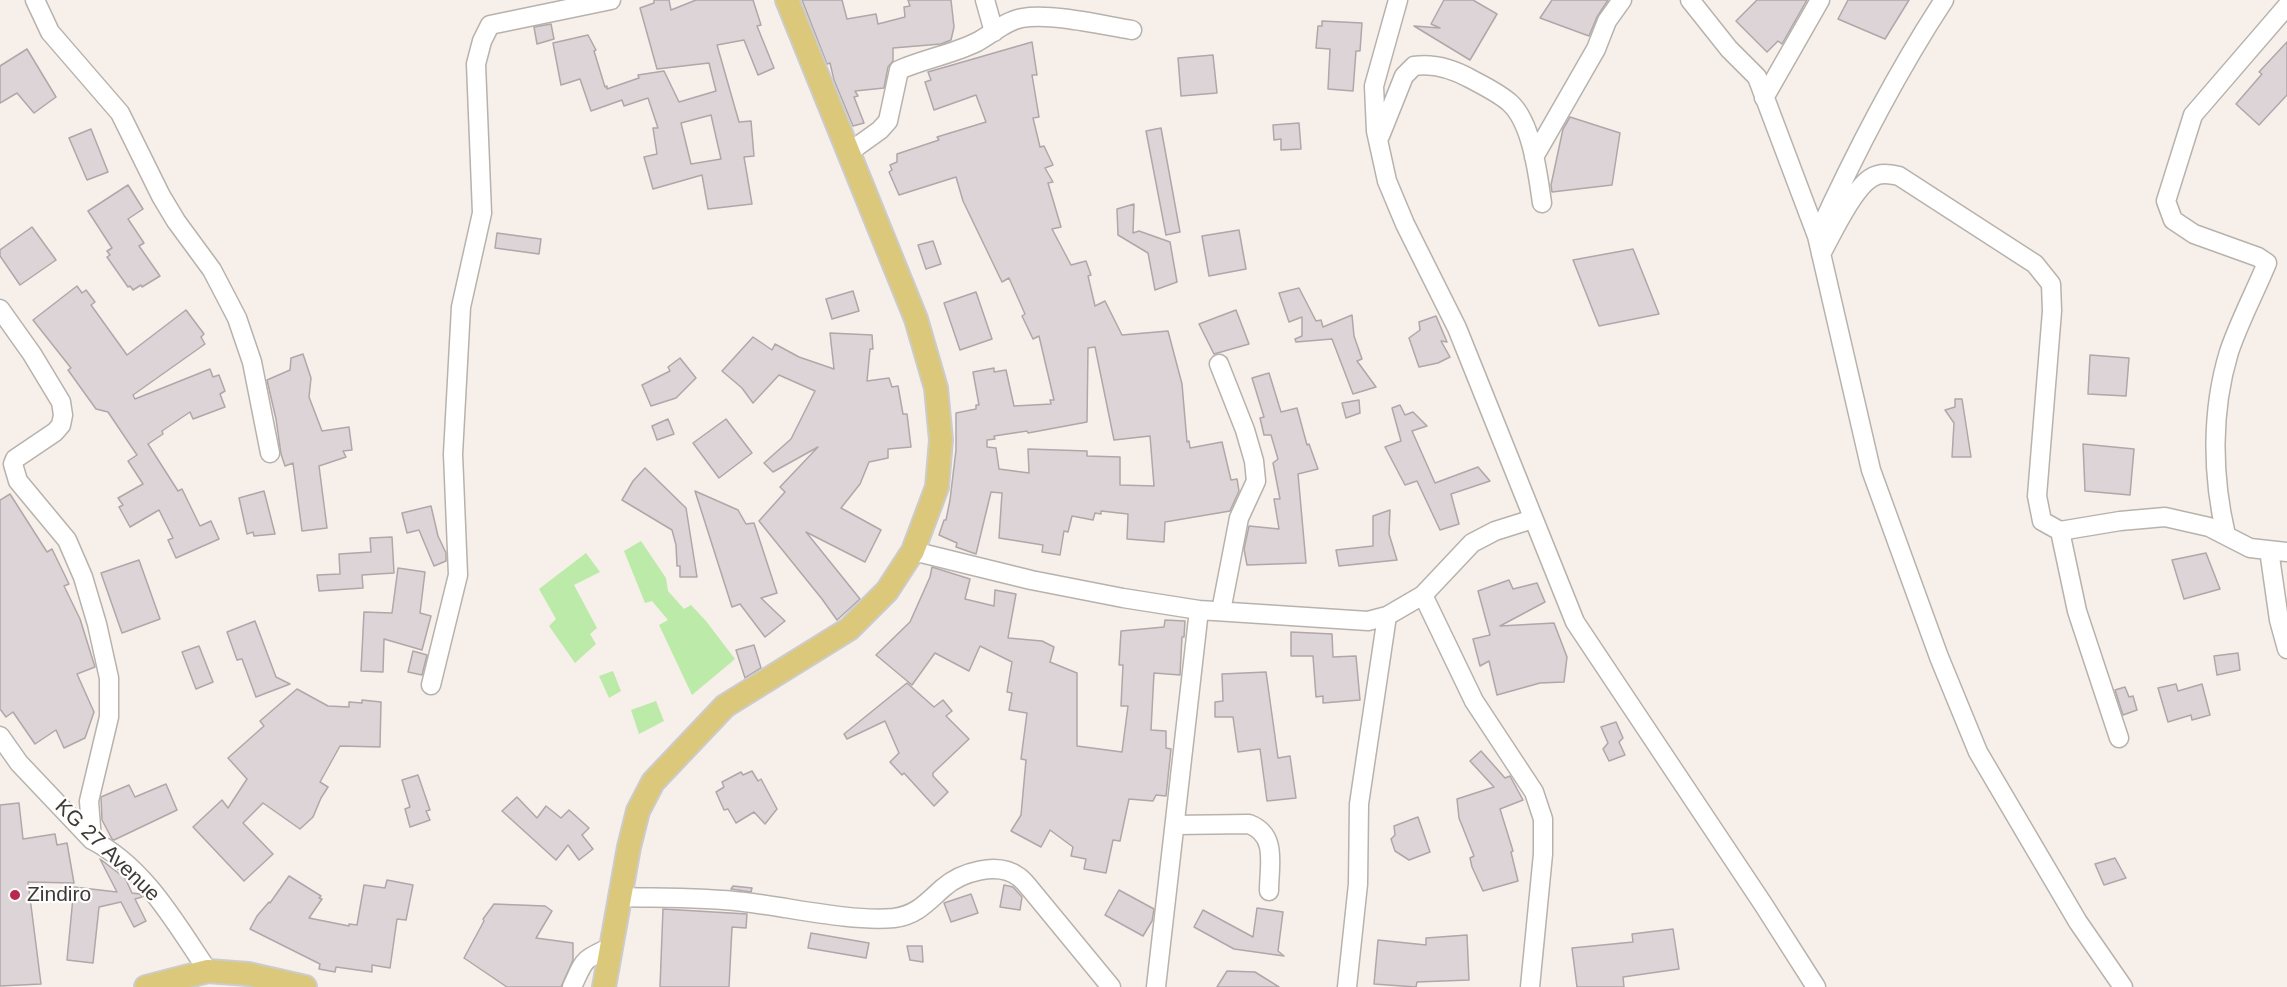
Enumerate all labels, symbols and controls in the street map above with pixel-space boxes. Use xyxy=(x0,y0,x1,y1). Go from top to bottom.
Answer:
street label: KG 27 Avenue xyxy=(49,795,165,907)
place label: Zindiro xyxy=(27,882,91,908)
marker: Zindiro xyxy=(8,888,22,902)

